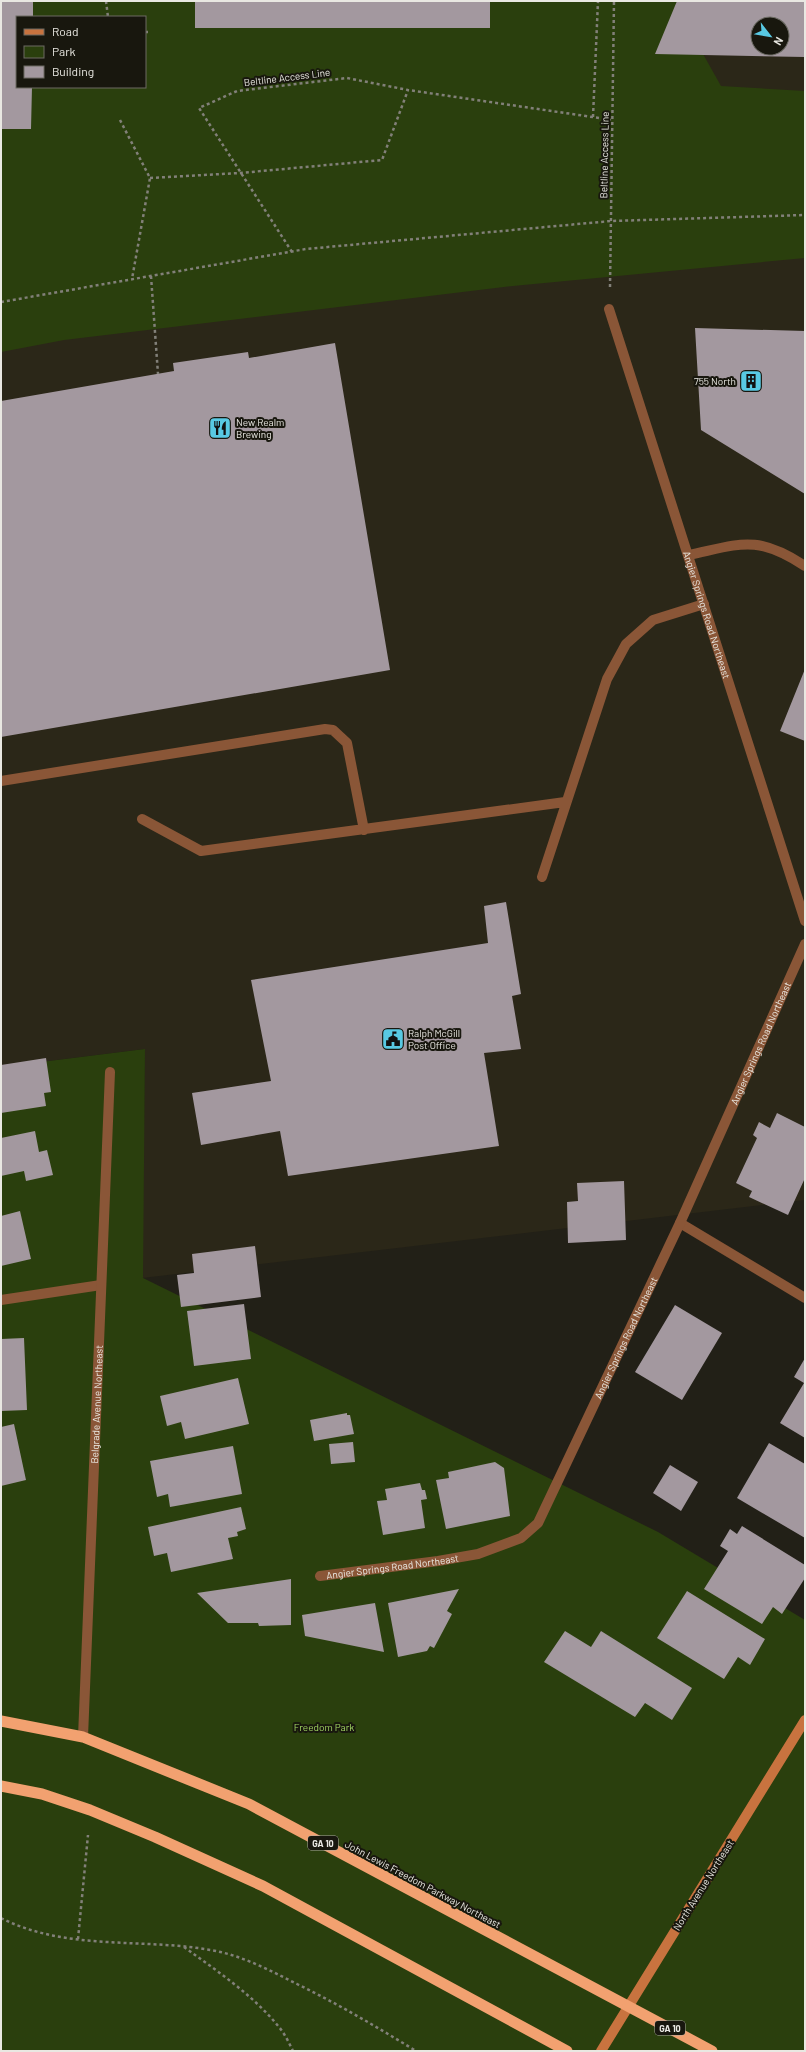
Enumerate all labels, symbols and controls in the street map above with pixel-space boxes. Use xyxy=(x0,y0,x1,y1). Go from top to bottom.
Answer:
legend xyxy=(16,16,146,88)
north arrow xyxy=(750,16,790,56)
text: Road xyxy=(52,24,79,38)
text: N xyxy=(772,35,786,48)
text: Park xyxy=(52,44,76,58)
text: Building xyxy=(52,64,94,78)
street label: Beltline Access Line xyxy=(243,66,331,88)
street label: Beltline Access Line xyxy=(597,111,611,199)
building icon: 755 North xyxy=(738,368,764,394)
place label: 755 North xyxy=(694,375,736,387)
restaurant icon: New Realm Brewing xyxy=(207,415,233,441)
place label: New Realm Brewing xyxy=(236,416,284,440)
street label: Angier Springs Road Northeast xyxy=(681,549,733,680)
street label: Angier Springs Road Northeast xyxy=(728,980,793,1107)
public building icon: Ralph McGill Post Office xyxy=(380,1026,406,1052)
place label: Ralph McGill Post Office xyxy=(408,1027,460,1051)
street label: Angier Springs Road Northeast xyxy=(592,1275,660,1401)
street label: Belgrade Avenue Northeast xyxy=(88,1344,105,1464)
street label: Angier Springs Road Northeast xyxy=(325,1551,460,1581)
park label: Freedom Park xyxy=(294,1721,354,1733)
road number: GA 10 xyxy=(308,1836,338,1850)
street label: North Avenue Northeast xyxy=(670,1837,736,1933)
street label: John Lewis Freedom Parkway Northeast xyxy=(343,1838,503,1930)
road number: GA 10 xyxy=(655,2021,685,2035)

